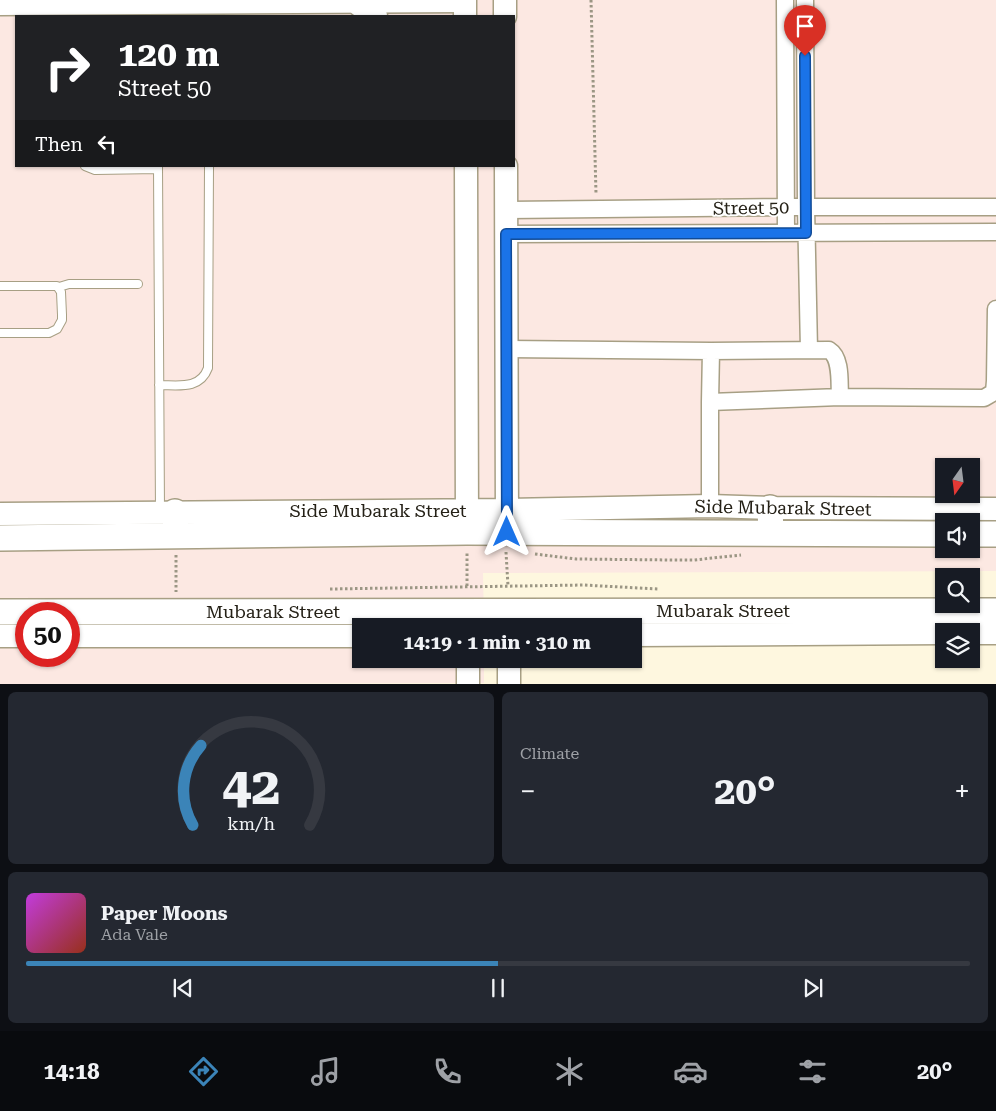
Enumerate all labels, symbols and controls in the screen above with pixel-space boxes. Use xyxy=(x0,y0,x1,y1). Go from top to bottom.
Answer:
pin xyxy=(784,5,826,56)
icon: arrive xyxy=(791,12,819,40)
text: 120 m xyxy=(118,34,219,75)
icon: right xyxy=(35,35,100,100)
text: Street 50 xyxy=(118,76,211,101)
icon: left xyxy=(93,130,121,158)
text: Then xyxy=(35,133,83,156)
street label: Street 50 xyxy=(713,196,789,219)
north arrow xyxy=(935,458,980,502)
map controls xyxy=(935,458,980,668)
street label: Side Mubarak Street xyxy=(694,495,872,520)
street label: Side Mubarak Street xyxy=(290,500,467,521)
position arrow xyxy=(480,505,532,557)
button: sound xyxy=(935,513,980,558)
button: search xyxy=(935,568,980,613)
street label: Mubarak Street xyxy=(656,600,790,621)
street label: Mubarak Street xyxy=(206,601,340,622)
speed limit sign: 50 xyxy=(15,602,80,667)
button: layers xyxy=(935,623,980,668)
text: 14:19 · 1 min · 310 m xyxy=(403,631,591,654)
text: Climate xyxy=(520,744,579,763)
text: 42 xyxy=(222,756,280,817)
text: 20° xyxy=(714,769,776,813)
text: − xyxy=(520,775,536,808)
text: + xyxy=(954,775,970,808)
text: km/h xyxy=(227,813,275,834)
text: Paper Moons xyxy=(101,902,228,925)
text: Ada Vale xyxy=(101,925,168,944)
icon: previous xyxy=(169,974,197,1002)
icon: pause xyxy=(484,974,512,1002)
icon: next xyxy=(799,974,827,1002)
icon: directions xyxy=(186,1054,221,1089)
icon: music xyxy=(308,1054,343,1089)
icon: phone xyxy=(430,1054,465,1089)
icon: climate xyxy=(552,1054,587,1089)
icon: car xyxy=(673,1054,708,1089)
icon: filters xyxy=(795,1054,830,1089)
text: 14:18 xyxy=(43,1059,100,1084)
text: 20° xyxy=(917,1059,953,1084)

